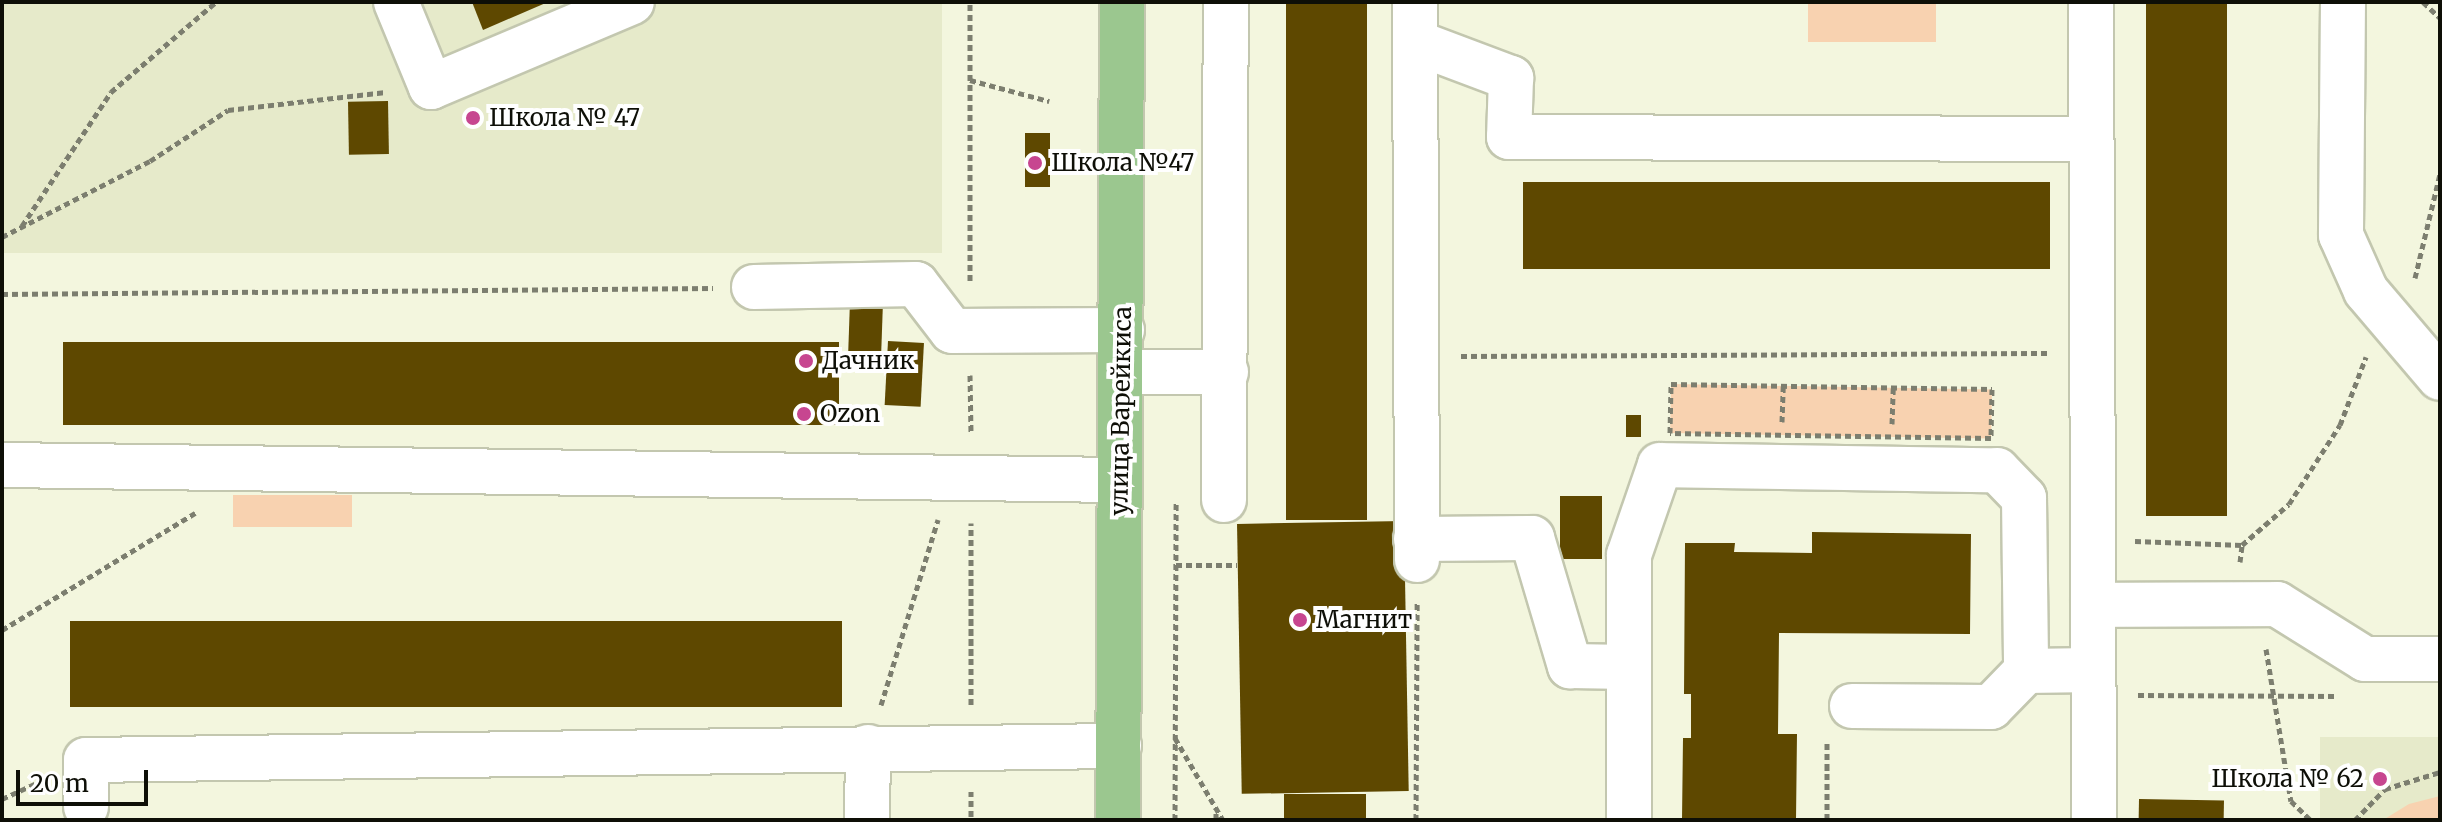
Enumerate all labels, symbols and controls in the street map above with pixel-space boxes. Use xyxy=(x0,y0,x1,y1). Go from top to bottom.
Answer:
place label: Школа № 47 xyxy=(489,104,640,132)
marker: Школа № 47 xyxy=(464,109,482,127)
place label: Школа №47 xyxy=(1051,149,1194,177)
marker: Школа №47 xyxy=(1026,154,1044,172)
street label: улица Варейкиса xyxy=(1105,306,1137,516)
place label: Дачник xyxy=(822,347,915,375)
marker: Дачник xyxy=(797,352,815,370)
place label: Ozon xyxy=(820,400,880,428)
marker: Ozon xyxy=(795,405,813,423)
place label: Магнит xyxy=(1316,606,1412,634)
marker: Магнит xyxy=(1291,611,1309,629)
scale bar xyxy=(20,754,152,804)
place label: Школа № 62 xyxy=(2211,765,2364,793)
text: 20 m xyxy=(30,768,89,799)
marker: Школа № 62 xyxy=(2371,770,2389,788)

